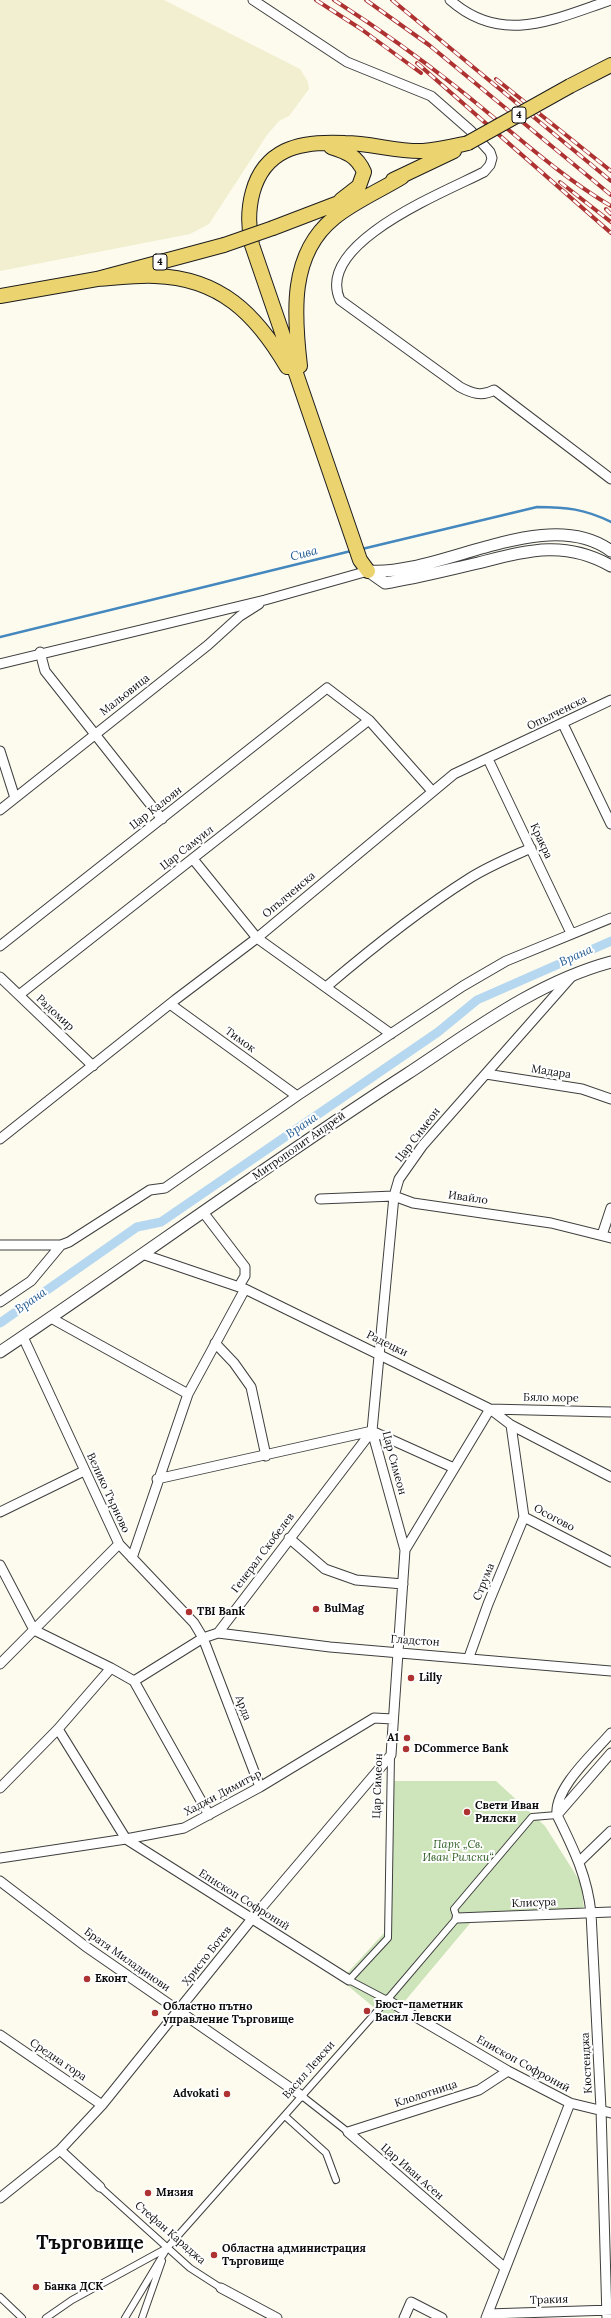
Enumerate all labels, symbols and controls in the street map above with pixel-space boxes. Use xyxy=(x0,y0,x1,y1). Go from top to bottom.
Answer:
road number: 4 xyxy=(512,107,526,123)
road number: 4 xyxy=(153,254,167,270)
water label: Сива xyxy=(289,544,319,564)
street label: Мальовица xyxy=(98,672,152,718)
street label: Опълченска xyxy=(525,693,589,733)
street label: Цар Калоян xyxy=(127,784,185,832)
street label: Кракра xyxy=(527,821,555,861)
street label: Цар Самуил xyxy=(158,823,216,873)
street label: Опълченска xyxy=(260,869,318,921)
water label: Врана xyxy=(557,942,595,970)
street label: Радомир xyxy=(33,992,77,1034)
street label: Тимок xyxy=(222,1025,258,1055)
street label: Мадара xyxy=(530,1062,572,1082)
street label: Цар Симеон xyxy=(393,1105,443,1165)
street label: Митрополит Андрей xyxy=(250,1109,348,1183)
water label: Врана xyxy=(284,1110,320,1142)
street label: Ивайло xyxy=(447,1189,489,1207)
water label: Врана xyxy=(13,1285,49,1317)
street label: Радецки xyxy=(364,1328,410,1360)
street label: Бяло море xyxy=(523,1391,579,1405)
street label: Цар Симеон xyxy=(379,1430,409,1496)
street label: Велико Търново xyxy=(84,1451,132,1535)
street label: Осогово xyxy=(531,1502,577,1534)
street label: Генерал Скобелев xyxy=(229,1510,297,1596)
street label: Струма xyxy=(471,1561,497,1603)
place label: BulMag xyxy=(324,1602,364,1616)
marker: BulMag xyxy=(311,1604,321,1614)
place label: TBI Bank xyxy=(197,1605,245,1619)
marker: TBI Bank xyxy=(184,1607,194,1617)
street label: Гладстон xyxy=(390,1633,440,1649)
place label: Lilly xyxy=(419,1671,442,1685)
marker: Lilly xyxy=(406,1673,416,1683)
street label: Арда xyxy=(232,1694,254,1722)
place label: A1 xyxy=(387,1731,399,1745)
marker: A1 xyxy=(402,1733,412,1743)
place label: DCommerce Bank xyxy=(414,1742,509,1756)
marker: DCommerce Bank xyxy=(401,1744,411,1754)
street label: Цар Симеон xyxy=(370,1753,386,1819)
street label: Хаджи Димитър xyxy=(182,1767,264,1819)
place label: Свети Иван Рилски xyxy=(475,1799,539,1825)
marker: Свети Иван Рилски xyxy=(462,1807,472,1817)
park label: Парк „Св. Иван Рилски“ xyxy=(422,1838,494,1864)
street label: Епископ Софроний xyxy=(196,1867,292,1933)
street label: Клисура xyxy=(511,1896,557,1910)
street label: Христо Ботев xyxy=(180,1924,234,1988)
street label: Братя Миладинови xyxy=(81,1925,173,1995)
place label: Еконт xyxy=(95,1972,127,1986)
marker: Еконт xyxy=(82,1974,92,1984)
place label: Бюст-паметник Васил Левски xyxy=(375,1998,463,2024)
place label: Областно пътно управление Търговище xyxy=(163,2000,294,2026)
marker: Бюст-паметник Васил Левски xyxy=(362,2006,372,2016)
marker: Областно пътно управление Търговище xyxy=(150,2008,160,2018)
street label: Кюстенджа xyxy=(579,2032,595,2094)
street label: Епископ Софроний xyxy=(474,2033,572,2095)
street label: Средна гора xyxy=(27,2036,89,2084)
street label: Васил Левски xyxy=(280,2038,338,2102)
street label: Клолотница xyxy=(393,2078,459,2110)
place label: Advokati xyxy=(173,2087,219,2101)
marker: Advokati xyxy=(222,2089,232,2099)
street label: Цар Иван Асен xyxy=(378,2141,446,2203)
place label: Мизия xyxy=(156,2186,193,2200)
marker: Мизия xyxy=(143,2188,153,2198)
street label: Стефан Караджа xyxy=(132,2199,208,2267)
district label: Търговище xyxy=(36,2233,144,2255)
place label: Областна администрация Търговище xyxy=(222,2242,366,2268)
marker: Областна администрация Търговище xyxy=(209,2250,219,2260)
place label: Банка ДСК xyxy=(44,2280,103,2294)
marker: Банка ДСК xyxy=(31,2282,41,2292)
street label: Тракия xyxy=(530,2293,568,2307)

